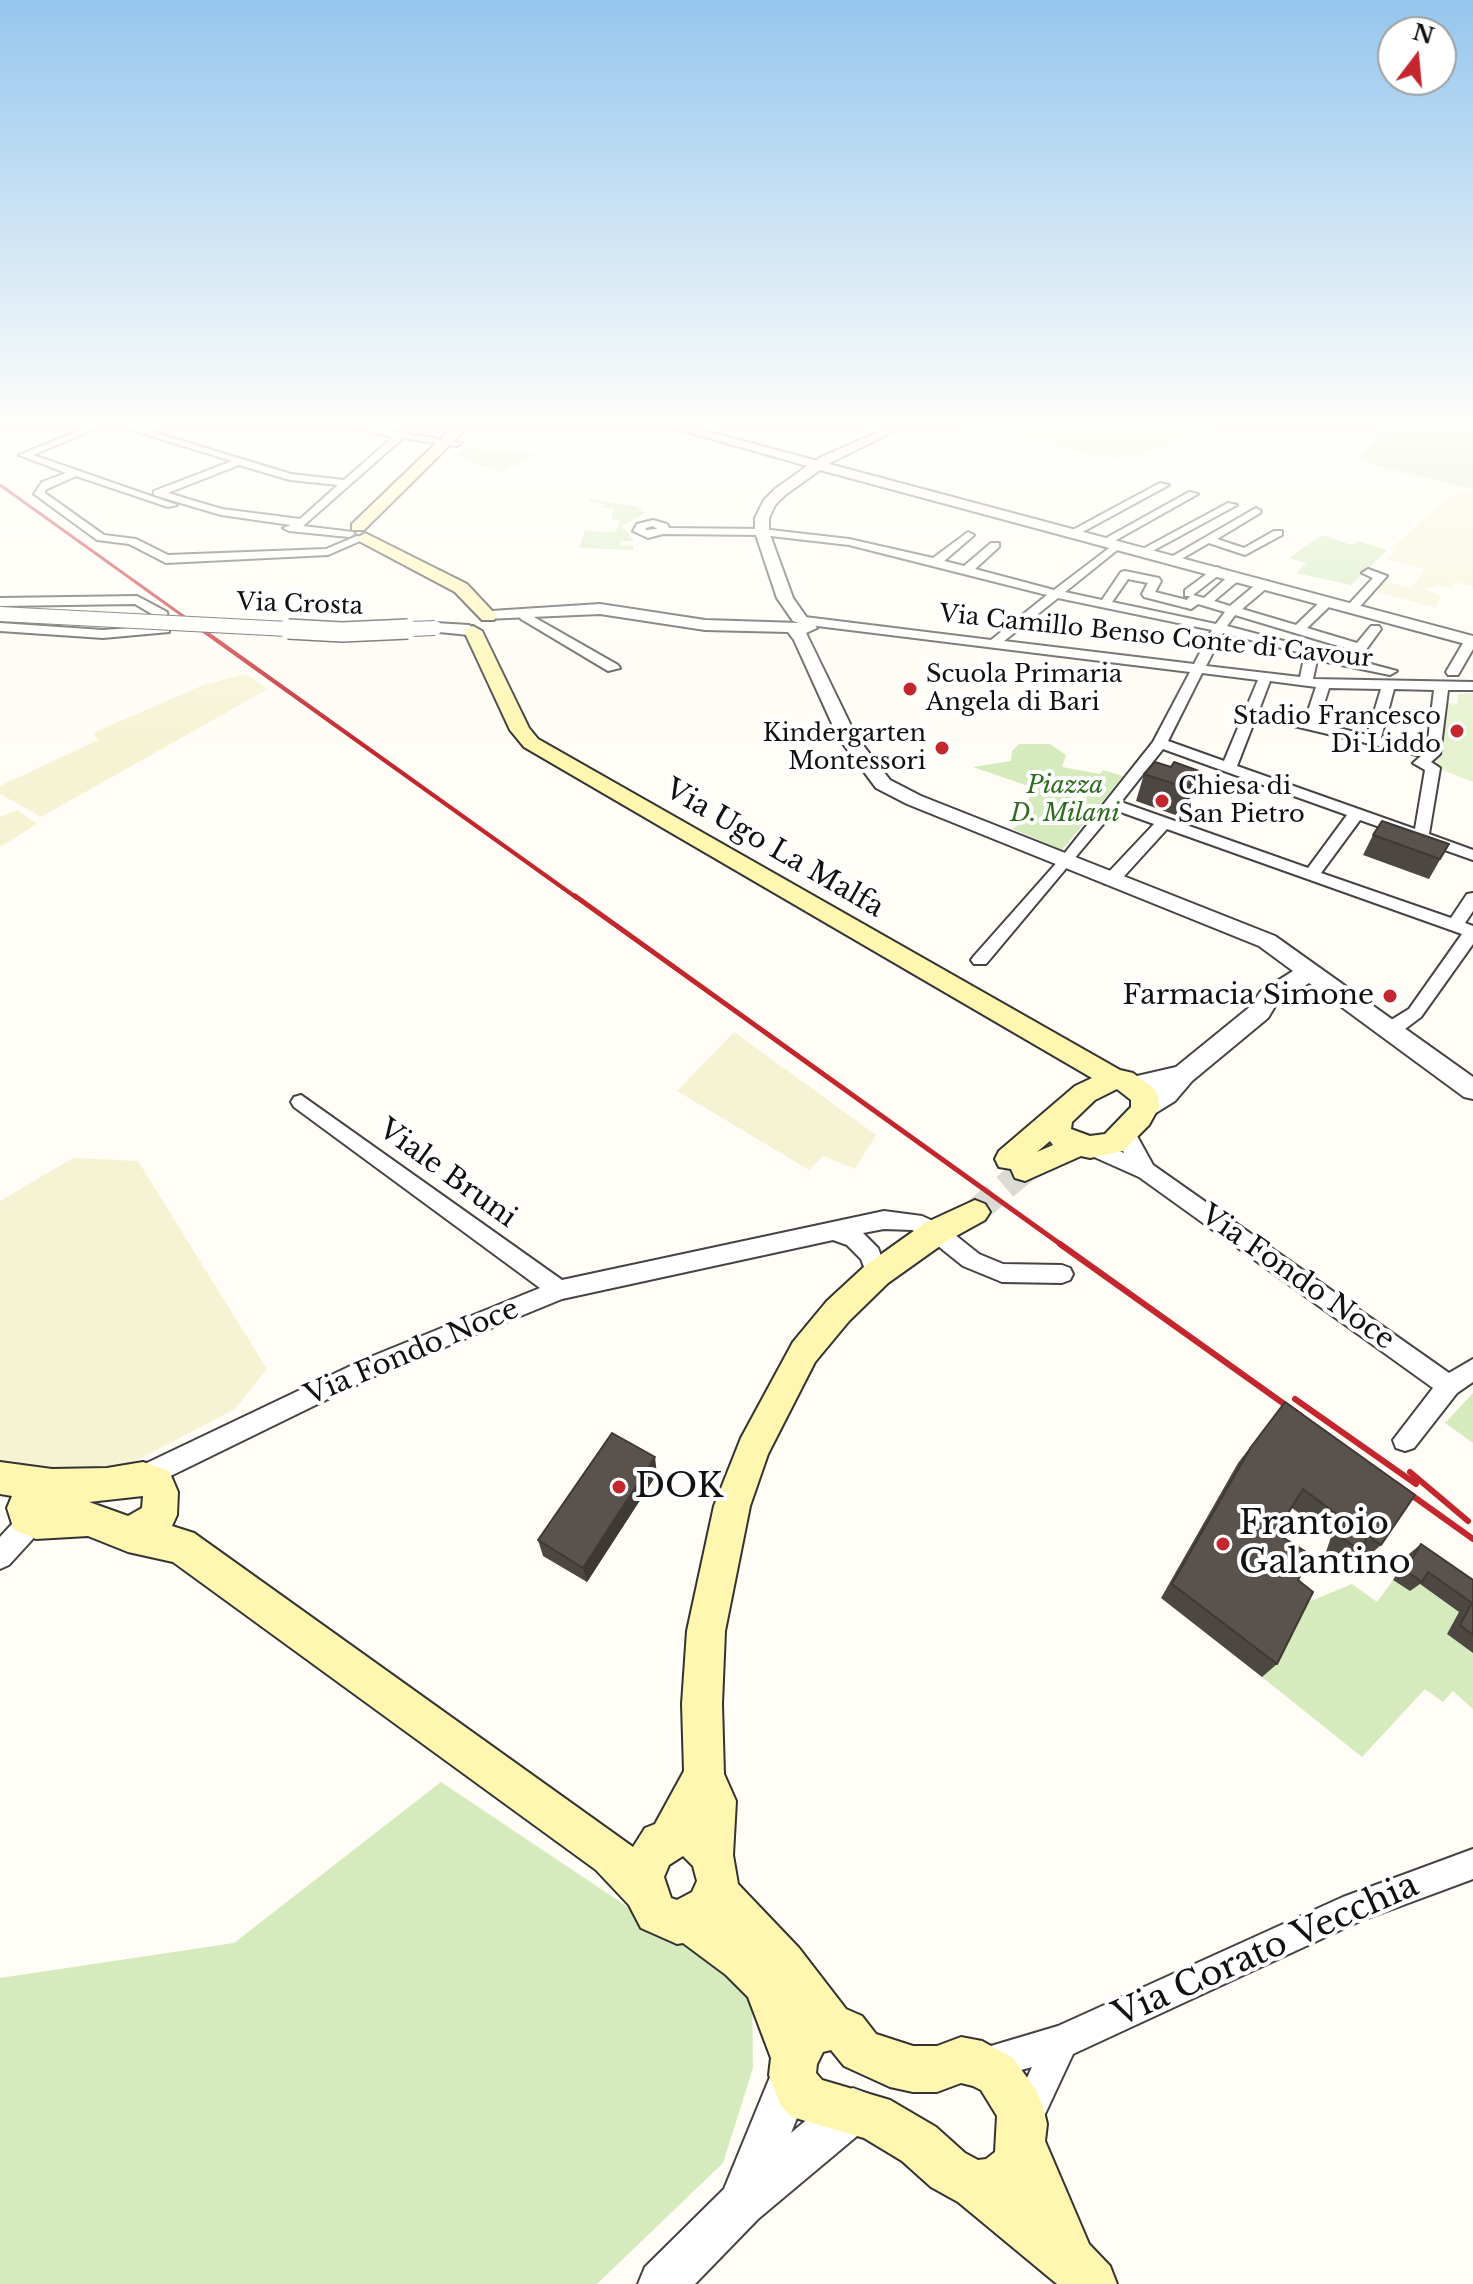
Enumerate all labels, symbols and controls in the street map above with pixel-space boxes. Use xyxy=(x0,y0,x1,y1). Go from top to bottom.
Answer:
north arrow xyxy=(1377,16,1457,96)
text: N xyxy=(1410,19,1437,50)
street label: Via Crosta xyxy=(236,588,364,622)
street label: Via Camillo Benso Conte di Cavour xyxy=(938,600,1374,674)
place label: Scuola Primaria Angela di Bari xyxy=(926,661,1122,717)
marker: Scuola Primaria Angela di Bari xyxy=(901,680,919,698)
place label: Stadio Francesco Di Liddo xyxy=(1233,703,1441,759)
place label: Kindergarten Montessori xyxy=(763,720,926,776)
marker: Stadio Francesco Di Liddo xyxy=(1448,722,1466,740)
marker: Kindergarten Montessori xyxy=(933,739,951,757)
park label: Piazza D. Milani xyxy=(1010,772,1120,828)
street label: Via Ugo La Malfa xyxy=(659,773,889,925)
place label: Chiesa di San Pietro xyxy=(1178,773,1305,829)
marker: Chiesa di San Pietro xyxy=(1153,792,1171,810)
place label: Farmacia Simone xyxy=(1122,979,1374,1013)
marker: Farmacia Simone xyxy=(1381,987,1399,1005)
street label: Viale Bruni xyxy=(371,1113,523,1235)
street label: Via Fondo Noce xyxy=(1194,1199,1400,1357)
street label: Via Fondo Noce xyxy=(300,1293,524,1413)
place label: DOK xyxy=(635,1467,723,1507)
marker: DOK xyxy=(610,1478,628,1496)
place label: Frantoio Galantino xyxy=(1239,1504,1411,1584)
marker: Frantoio Galantino xyxy=(1214,1535,1232,1553)
street label: Via Corato Vecchia xyxy=(1107,1865,1425,2037)

